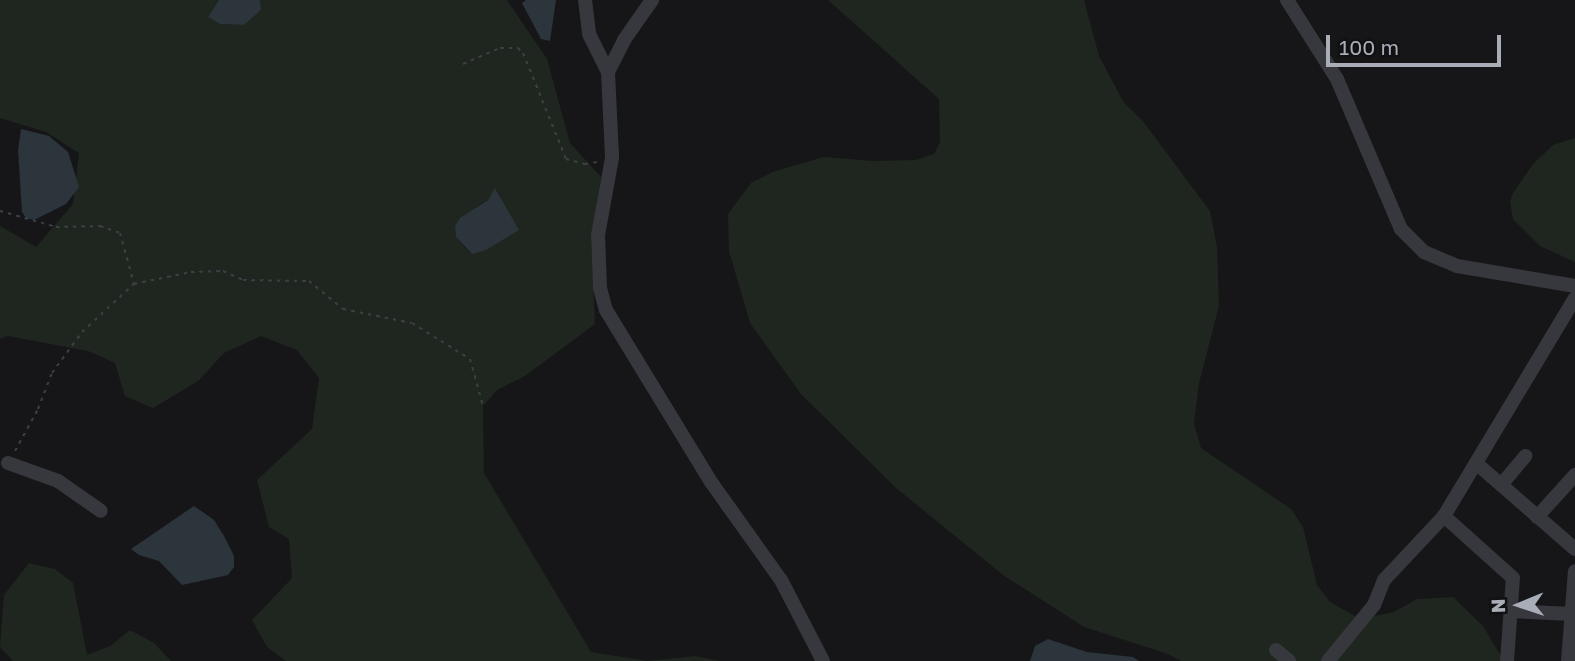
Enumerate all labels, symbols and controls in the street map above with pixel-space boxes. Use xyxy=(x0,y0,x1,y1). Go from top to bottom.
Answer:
scale bar xyxy=(1330,21,1505,65)
text: 100 m xyxy=(1339,34,1399,60)
north arrow xyxy=(1484,570,1554,640)
text: N xyxy=(1486,598,1509,613)

